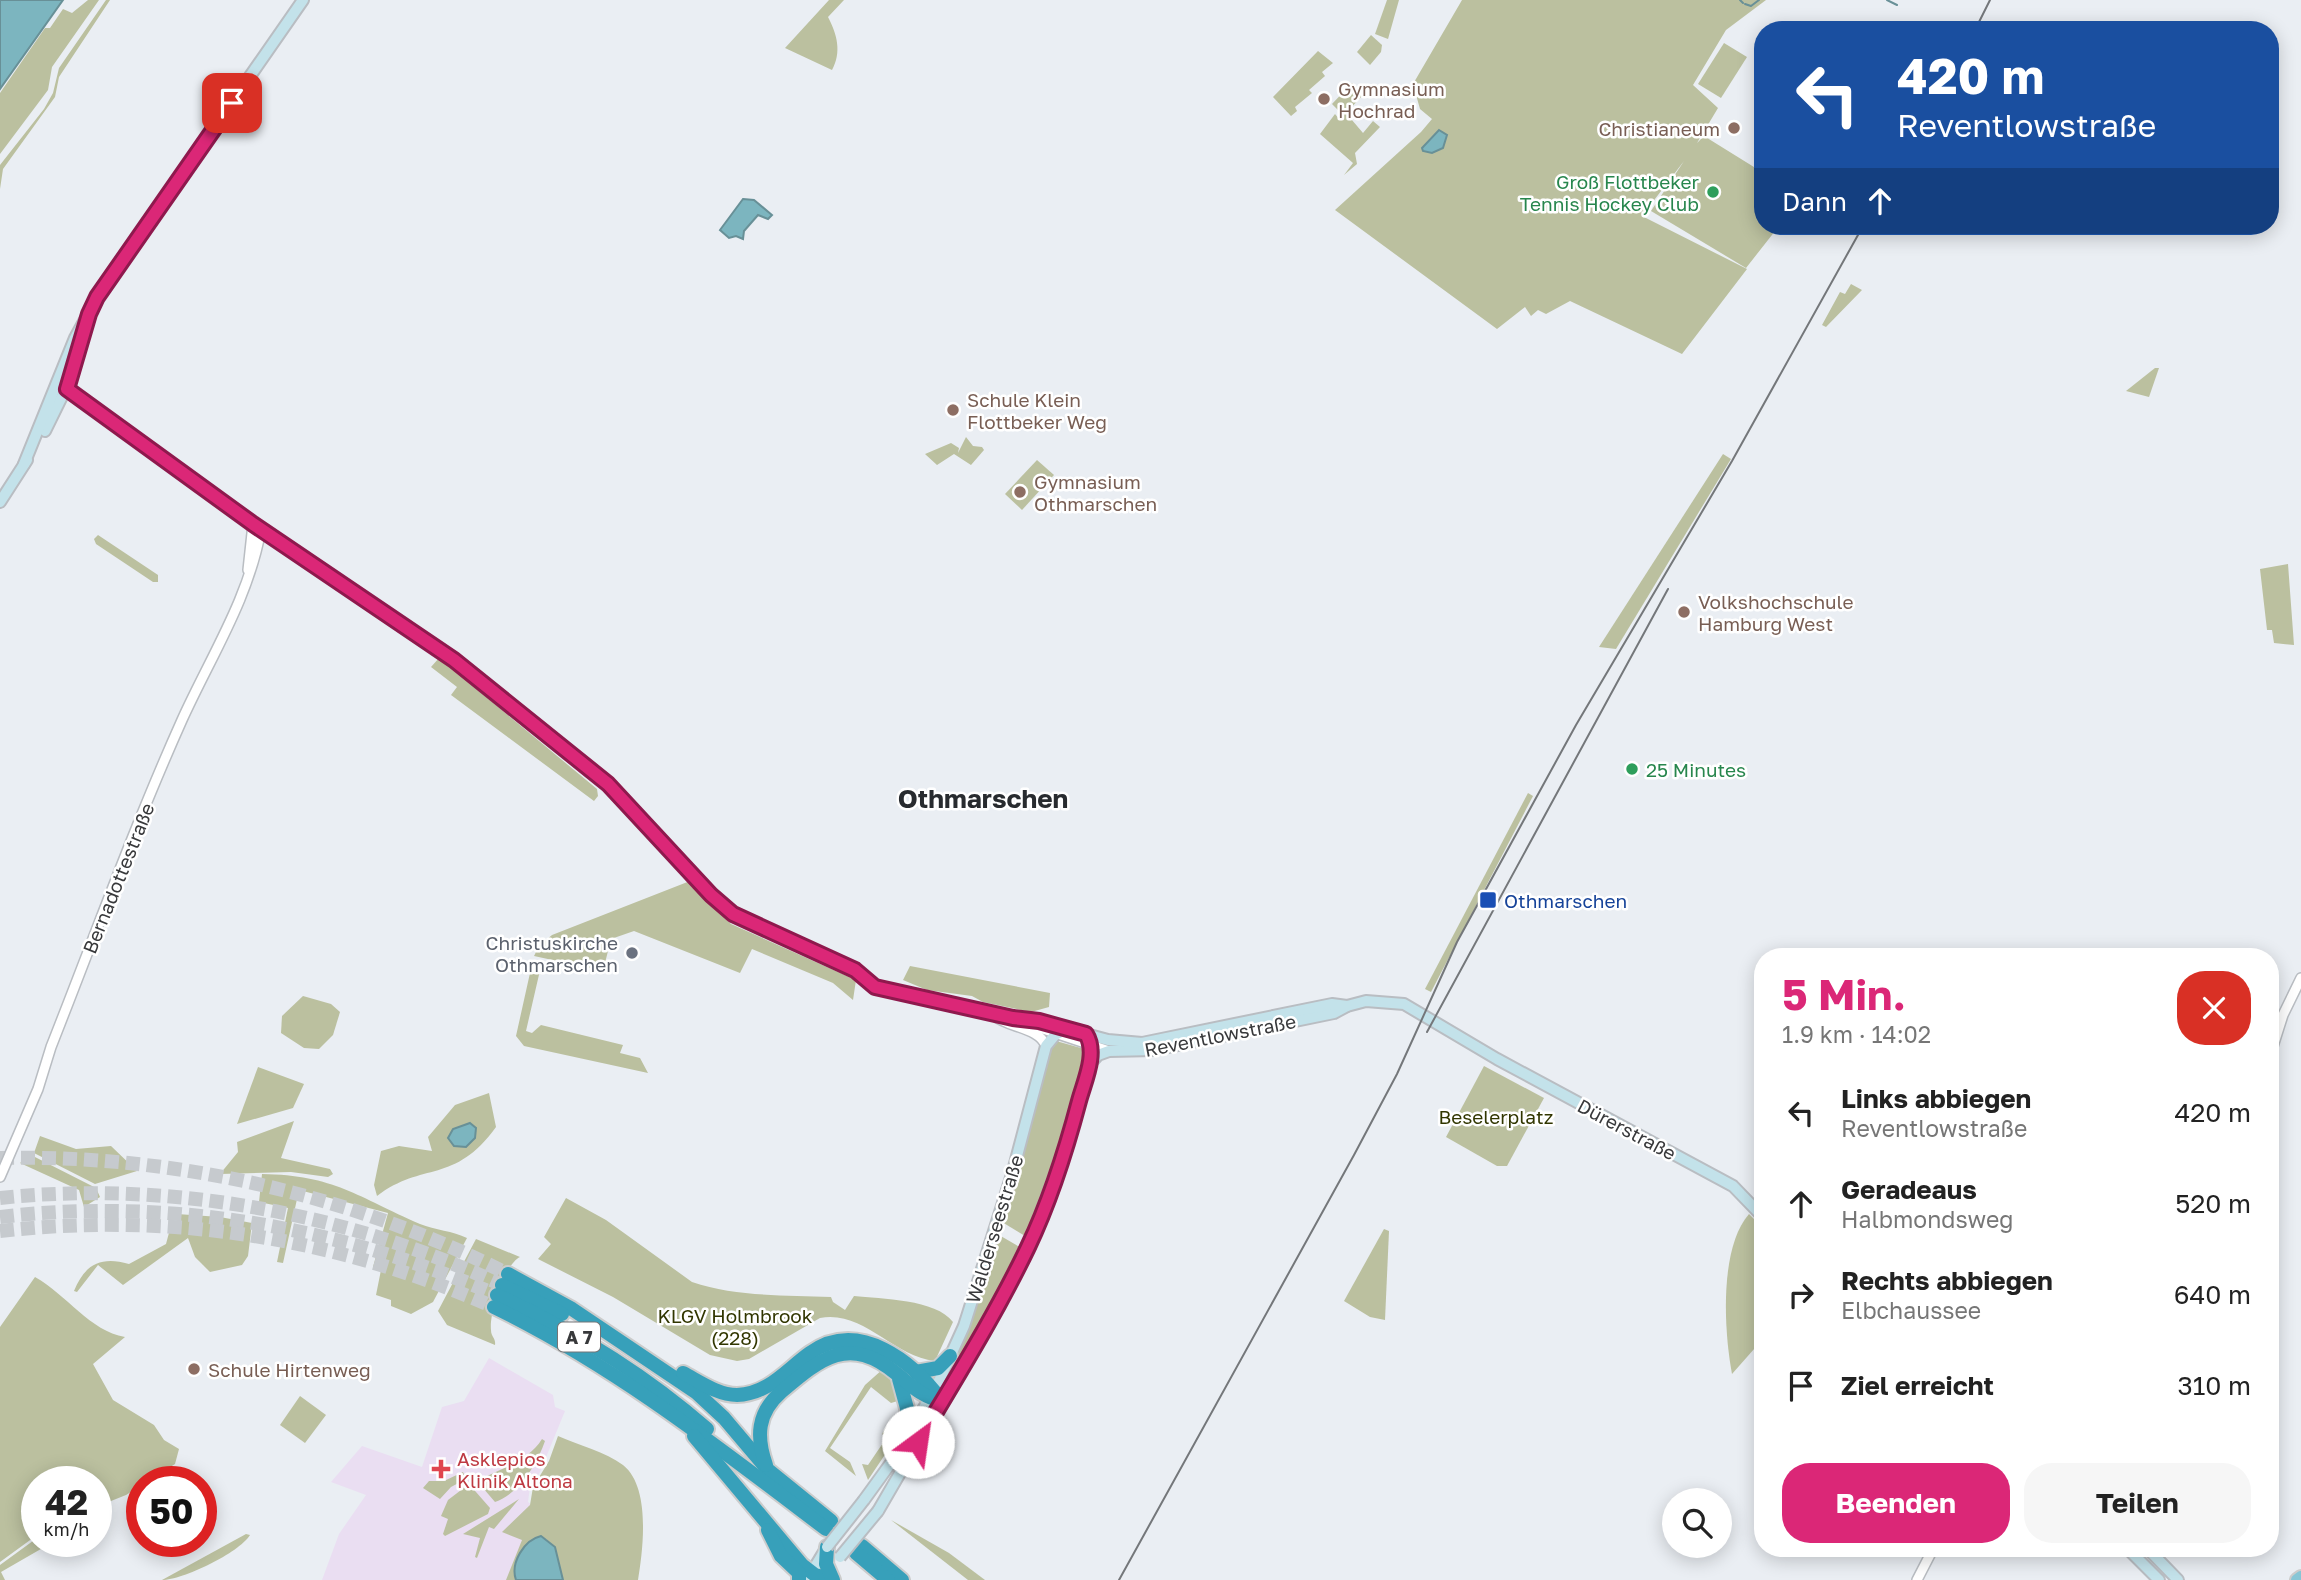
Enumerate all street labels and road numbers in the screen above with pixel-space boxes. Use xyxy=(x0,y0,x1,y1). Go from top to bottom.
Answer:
street label: Bernadottestraße xyxy=(77,799,159,957)
street label: Reventlowstraße xyxy=(1142,1009,1298,1061)
street label: Dürerstraße xyxy=(1574,1093,1680,1165)
street label: Walderseestraße xyxy=(960,1152,1028,1306)
road number: A 7 xyxy=(558,1322,600,1352)

